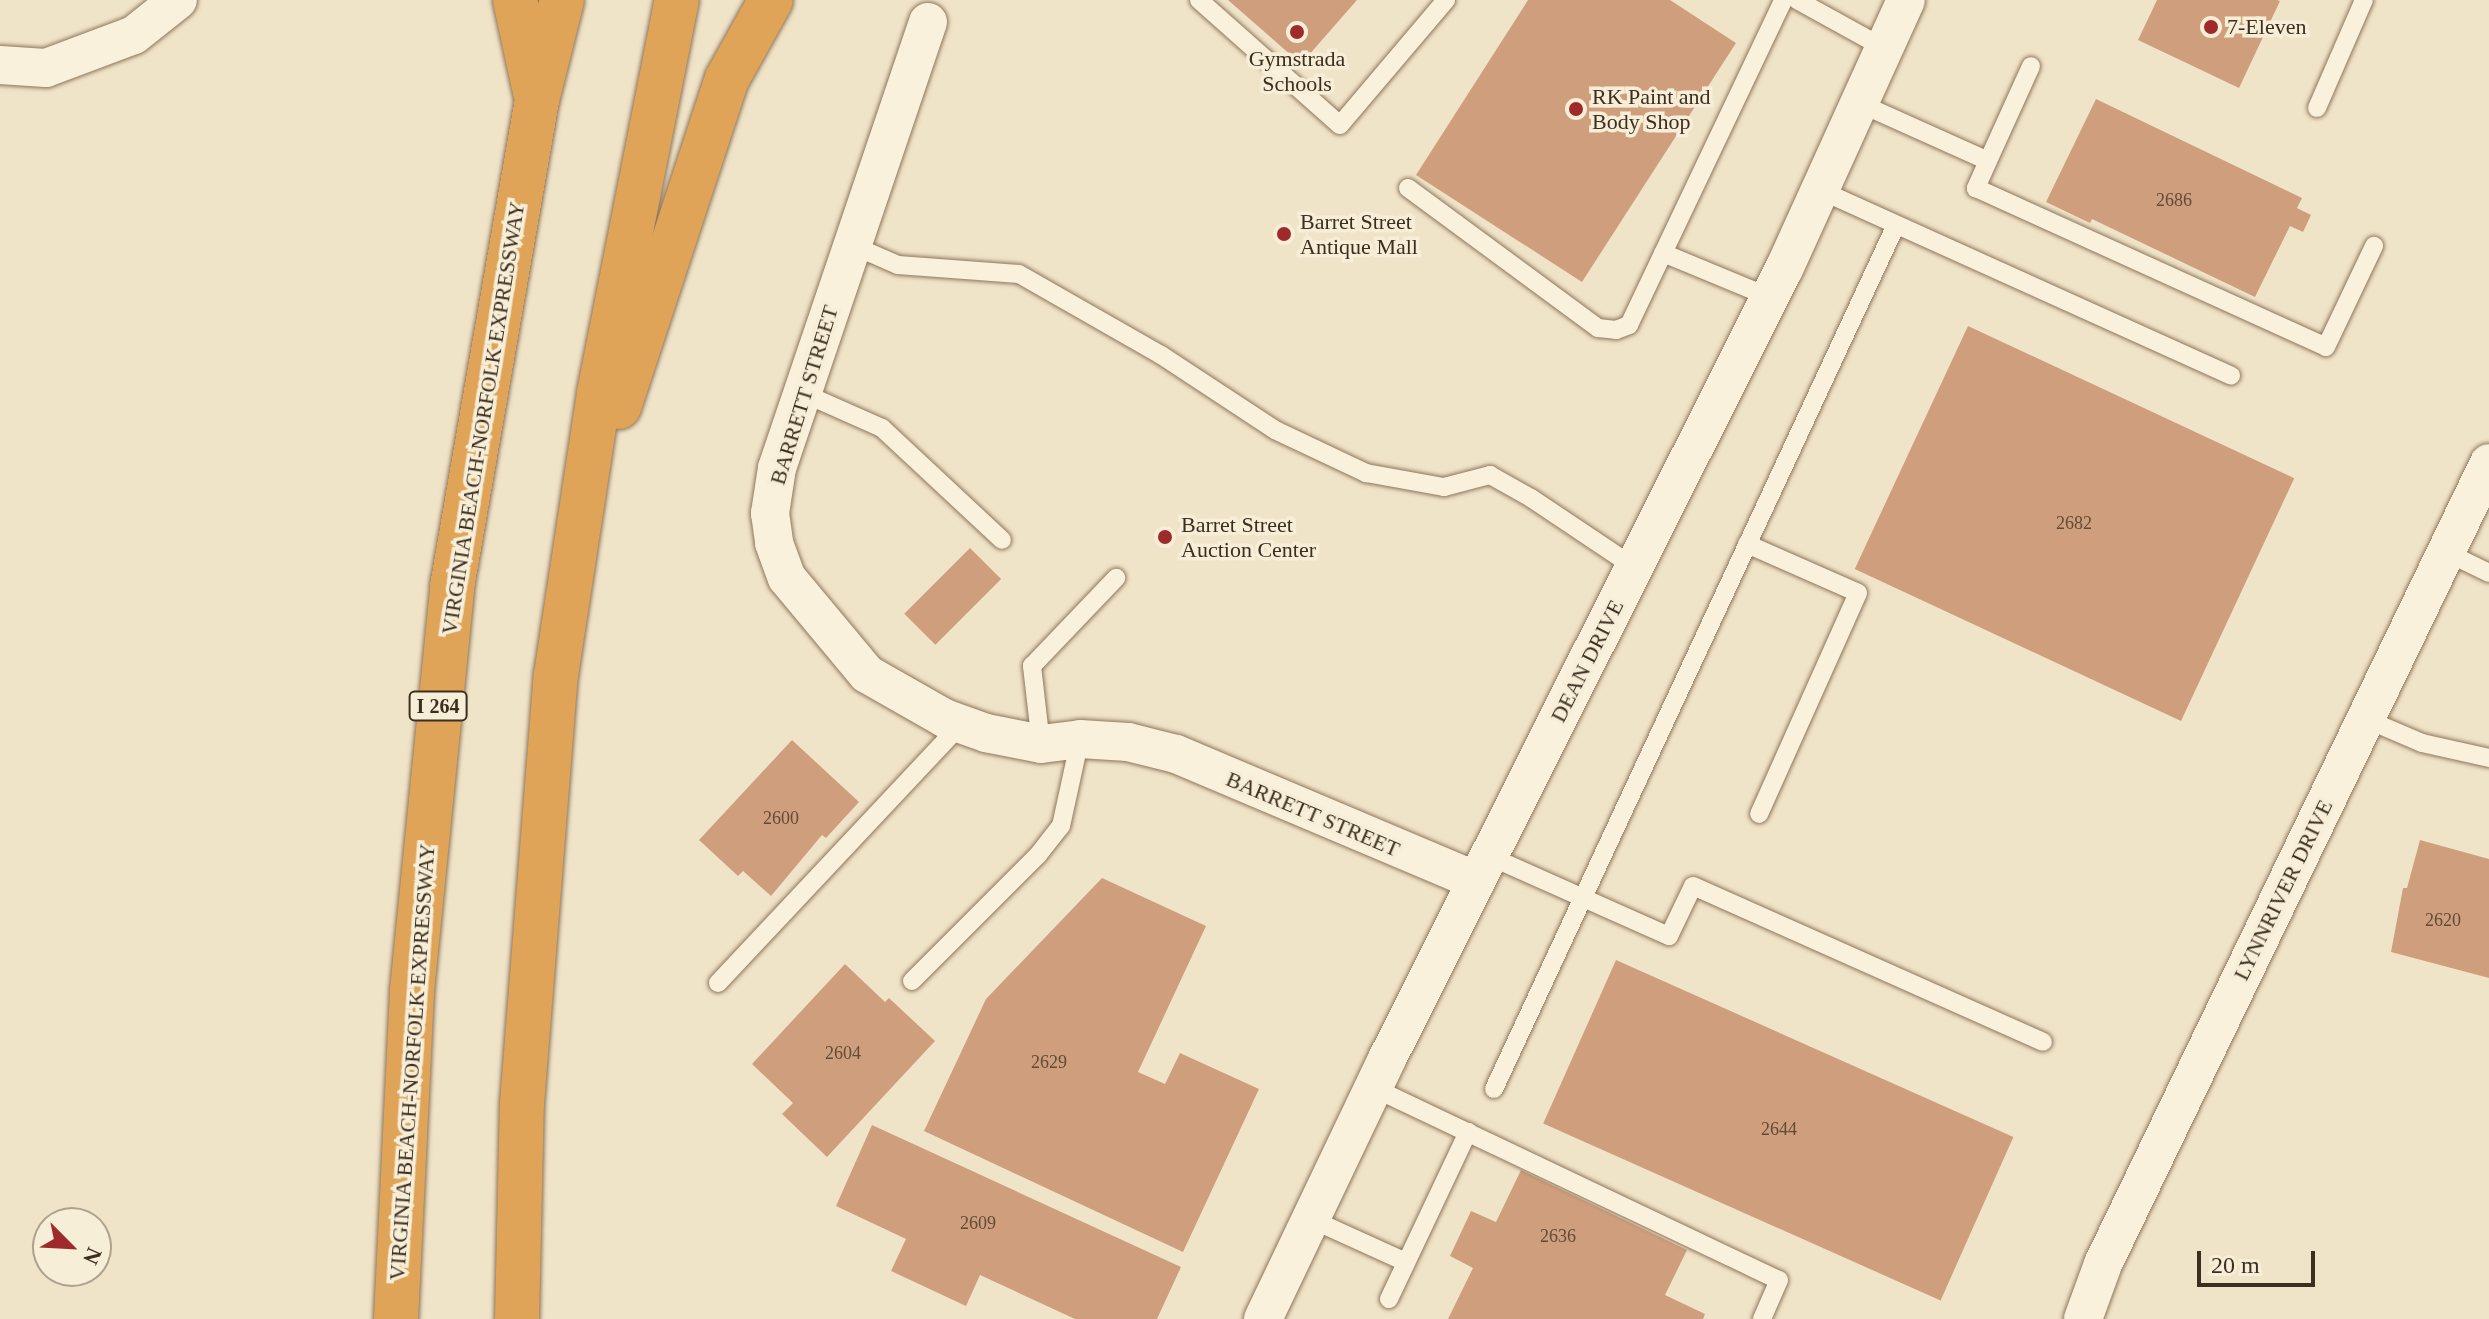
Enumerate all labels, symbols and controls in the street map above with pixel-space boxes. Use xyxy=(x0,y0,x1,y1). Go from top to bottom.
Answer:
place label: 7-Eleven xyxy=(2227,14,2306,40)
marker: 7-Eleven xyxy=(2202,18,2220,36)
marker: Gymstrada Schools xyxy=(1288,23,1306,41)
place label: Gymstrada Schools xyxy=(1249,45,1345,96)
place label: RK Paint and Body Shop xyxy=(1592,83,1711,134)
marker: RK Paint and Body Shop xyxy=(1567,100,1585,118)
house number: 2686 xyxy=(2156,189,2192,211)
street label: VIRGINIA BEACH-NORFOLK EXPRESSWAY xyxy=(436,199,530,637)
place label: Barret Street Antique Mall xyxy=(1300,208,1418,260)
marker: Barret Street Antique Mall xyxy=(1275,225,1293,243)
street label: BARRETT STREET xyxy=(764,302,844,488)
place label: Barret Street Auction Center xyxy=(1181,511,1316,562)
house number: 2682 xyxy=(2056,512,2092,534)
marker: Barret Street Auction Center xyxy=(1156,528,1174,546)
street label: DEAN DRIVE xyxy=(1545,595,1629,727)
road number: I 264 xyxy=(408,690,468,722)
street label: BARRETT STREET xyxy=(1222,765,1404,863)
street label: LYNNRIVER DRIVE xyxy=(2228,795,2338,985)
house number: 2600 xyxy=(763,807,799,829)
street label: VIRGINIA BEACH-NORFOLK EXPRESSWAY xyxy=(384,842,440,1282)
house number: 2620 xyxy=(2425,909,2461,931)
house number: 2604 xyxy=(825,1042,861,1064)
house number: 2629 xyxy=(1031,1051,1067,1073)
house number: 2644 xyxy=(1761,1118,1797,1140)
north arrow xyxy=(32,1207,112,1287)
house number: 2609 xyxy=(960,1212,996,1234)
house number: 2636 xyxy=(1540,1225,1576,1247)
scale bar xyxy=(2201,1235,2319,1285)
text: N xyxy=(78,1244,107,1268)
text: 20 m xyxy=(2211,1252,2260,1278)

